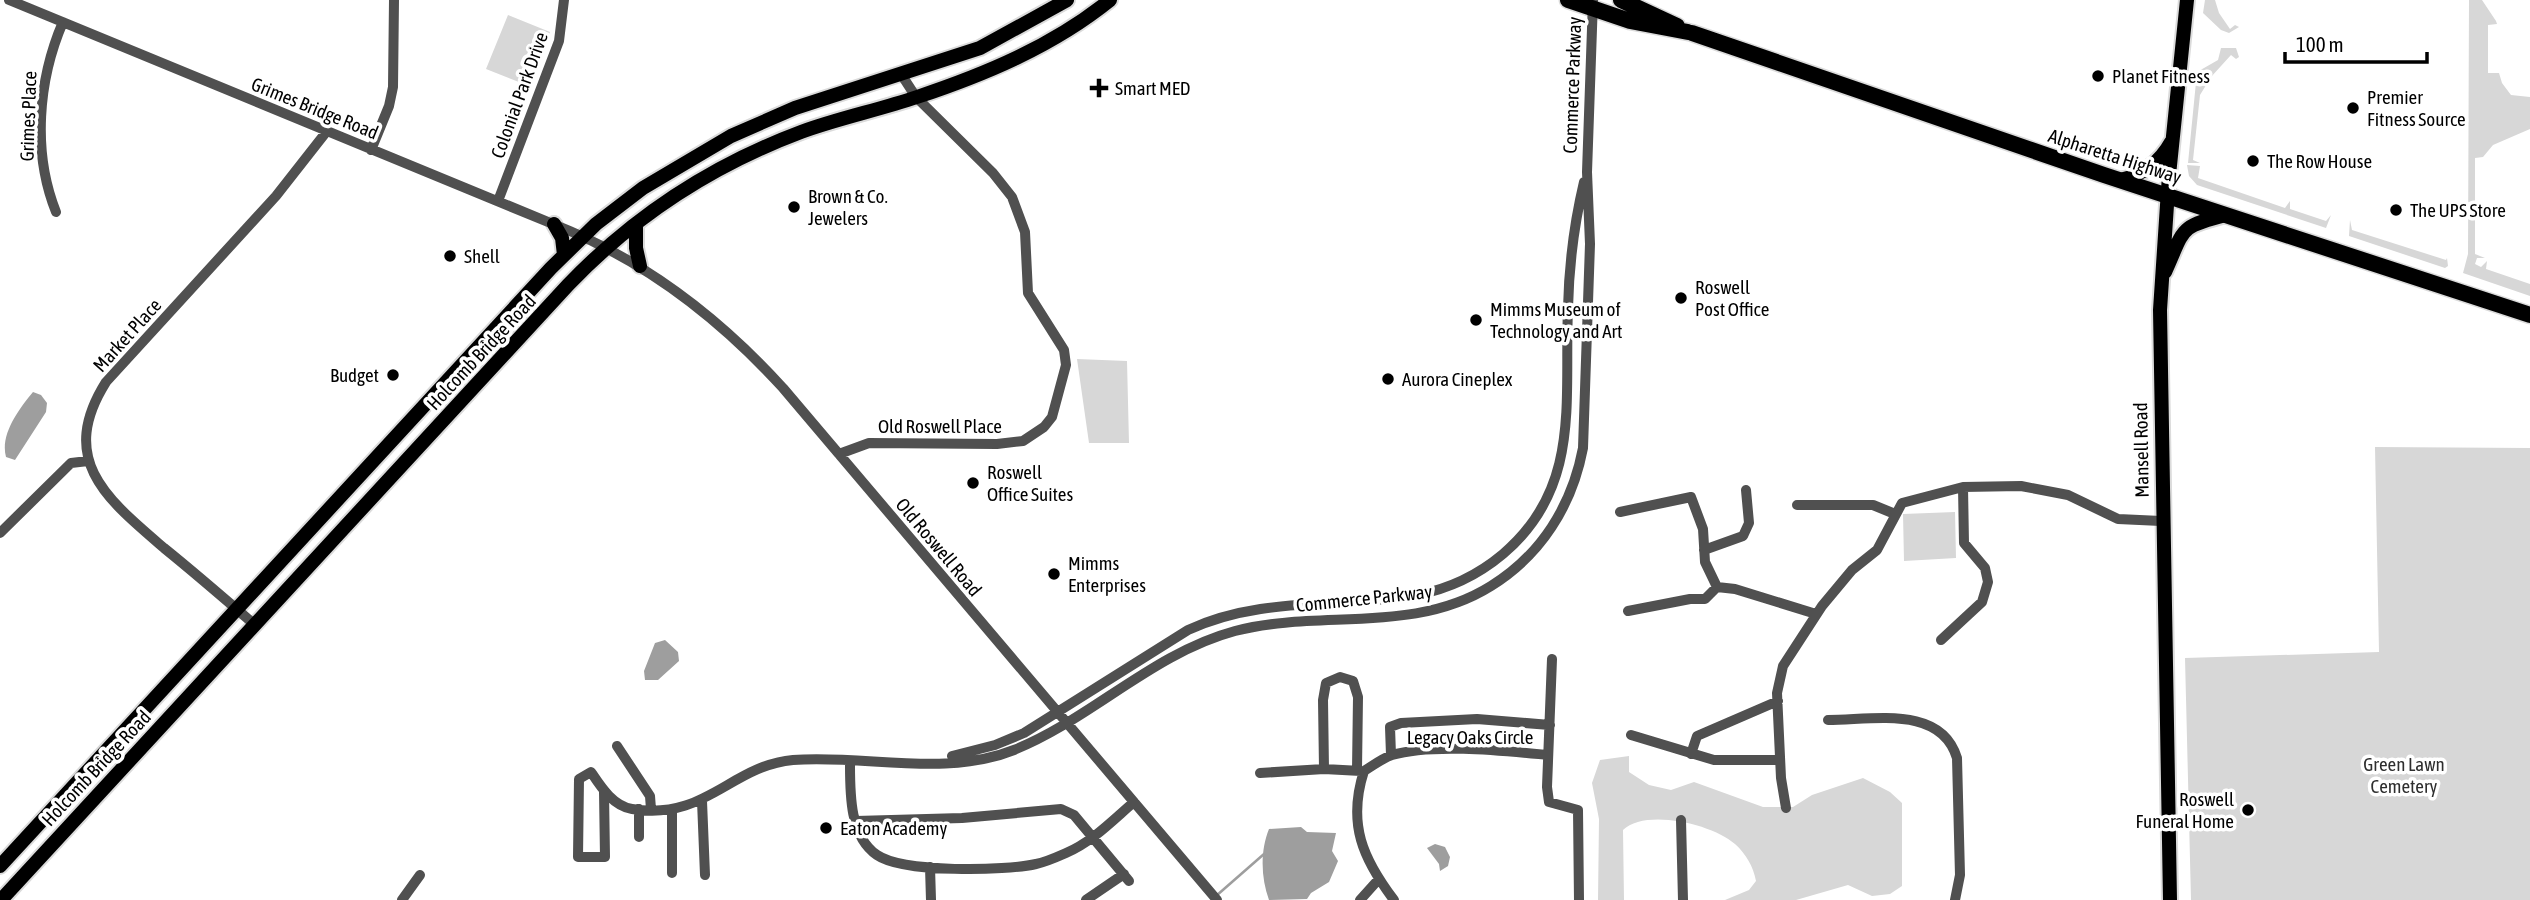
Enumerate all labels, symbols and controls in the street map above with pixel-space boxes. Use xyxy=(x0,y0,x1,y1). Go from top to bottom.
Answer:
street label: Commerce Parkway xyxy=(1559,16,1585,154)
scale bar xyxy=(2285,21,2427,65)
street label: Colonial Park Drive xyxy=(486,29,552,161)
text: 100 m xyxy=(2296,32,2344,56)
place label: Planet Fitness xyxy=(2112,65,2210,87)
marker: Planet Fitness xyxy=(2090,68,2106,84)
street label: Grimes Place xyxy=(15,70,41,162)
street label: Grimes Bridge Road xyxy=(248,73,382,143)
place label: Smart MED xyxy=(1115,77,1190,99)
marker: Smart MED xyxy=(1089,78,1109,98)
place label: Premier Fitness Source xyxy=(2367,86,2466,130)
marker: Premier Fitness Source xyxy=(2345,100,2361,116)
street label: Alpharetta Highway xyxy=(2046,124,2184,188)
place label: The Row House xyxy=(2267,150,2372,172)
marker: The Row House xyxy=(2245,153,2261,169)
place label: Brown & Co. Jewelers xyxy=(808,185,888,229)
marker: Brown & Co. Jewelers xyxy=(786,199,802,215)
place label: The UPS Store xyxy=(2410,199,2506,221)
marker: The UPS Store xyxy=(2388,202,2404,218)
place label: Shell xyxy=(464,245,500,267)
marker: Shell xyxy=(442,248,458,264)
place label: Roswell Post Office xyxy=(1695,276,1769,320)
street label: Holcomb Bridge Road xyxy=(422,290,540,414)
marker: Roswell Post Office xyxy=(1673,290,1689,306)
street label: Market Place xyxy=(88,294,166,376)
place label: Mimms Museum of Technology and Art xyxy=(1490,298,1622,342)
marker: Mimms Museum of Technology and Art xyxy=(1468,312,1484,328)
place label: Budget xyxy=(330,364,379,386)
marker: Budget xyxy=(385,367,401,383)
place label: Aurora Cineplex xyxy=(1402,368,1513,390)
marker: Aurora Cineplex xyxy=(1380,371,1396,387)
street label: Mansell Road xyxy=(2129,402,2153,498)
street label: Old Roswell Place xyxy=(878,415,1002,437)
place label: Roswell Office Suites xyxy=(987,461,1073,505)
marker: Roswell Office Suites xyxy=(965,475,981,491)
street label: Old Roswell Road xyxy=(892,493,986,601)
place label: Mimms Enterprises xyxy=(1068,552,1146,596)
marker: Mimms Enterprises xyxy=(1046,566,1062,582)
street label: Commerce Parkway xyxy=(1295,580,1433,616)
street label: Holcomb Bridge Road xyxy=(37,706,155,830)
street label: Legacy Oaks Circle xyxy=(1407,726,1533,748)
park label: Green Lawn Cemetery xyxy=(2363,753,2445,797)
place label: Roswell Funeral Home xyxy=(2136,788,2234,832)
marker: Roswell Funeral Home xyxy=(2240,802,2256,818)
place label: Eaton Academy xyxy=(840,817,947,839)
marker: Eaton Academy xyxy=(818,820,834,836)

